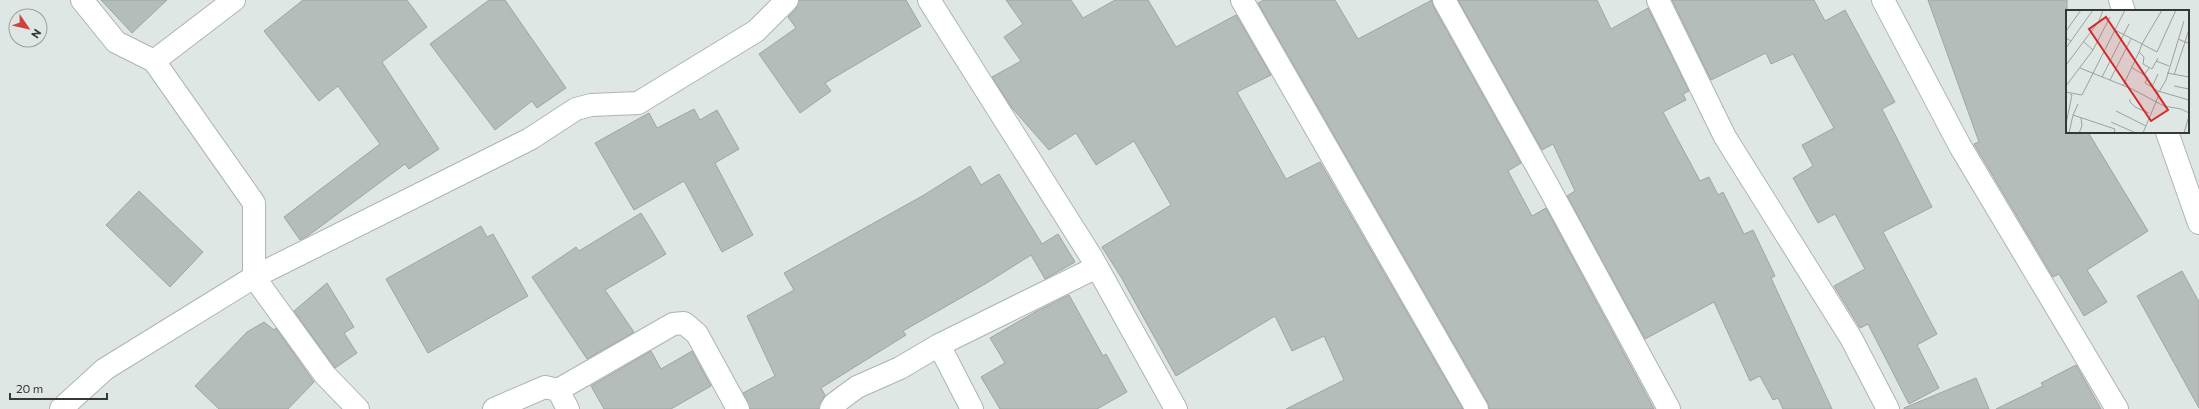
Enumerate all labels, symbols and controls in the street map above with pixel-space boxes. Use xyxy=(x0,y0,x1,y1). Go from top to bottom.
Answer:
north arrow xyxy=(8,8,48,48)
inset map xyxy=(2066,10,2189,133)
text: N xyxy=(29,27,44,41)
scale bar xyxy=(10,375,107,401)
text: 20 m xyxy=(16,381,43,395)

